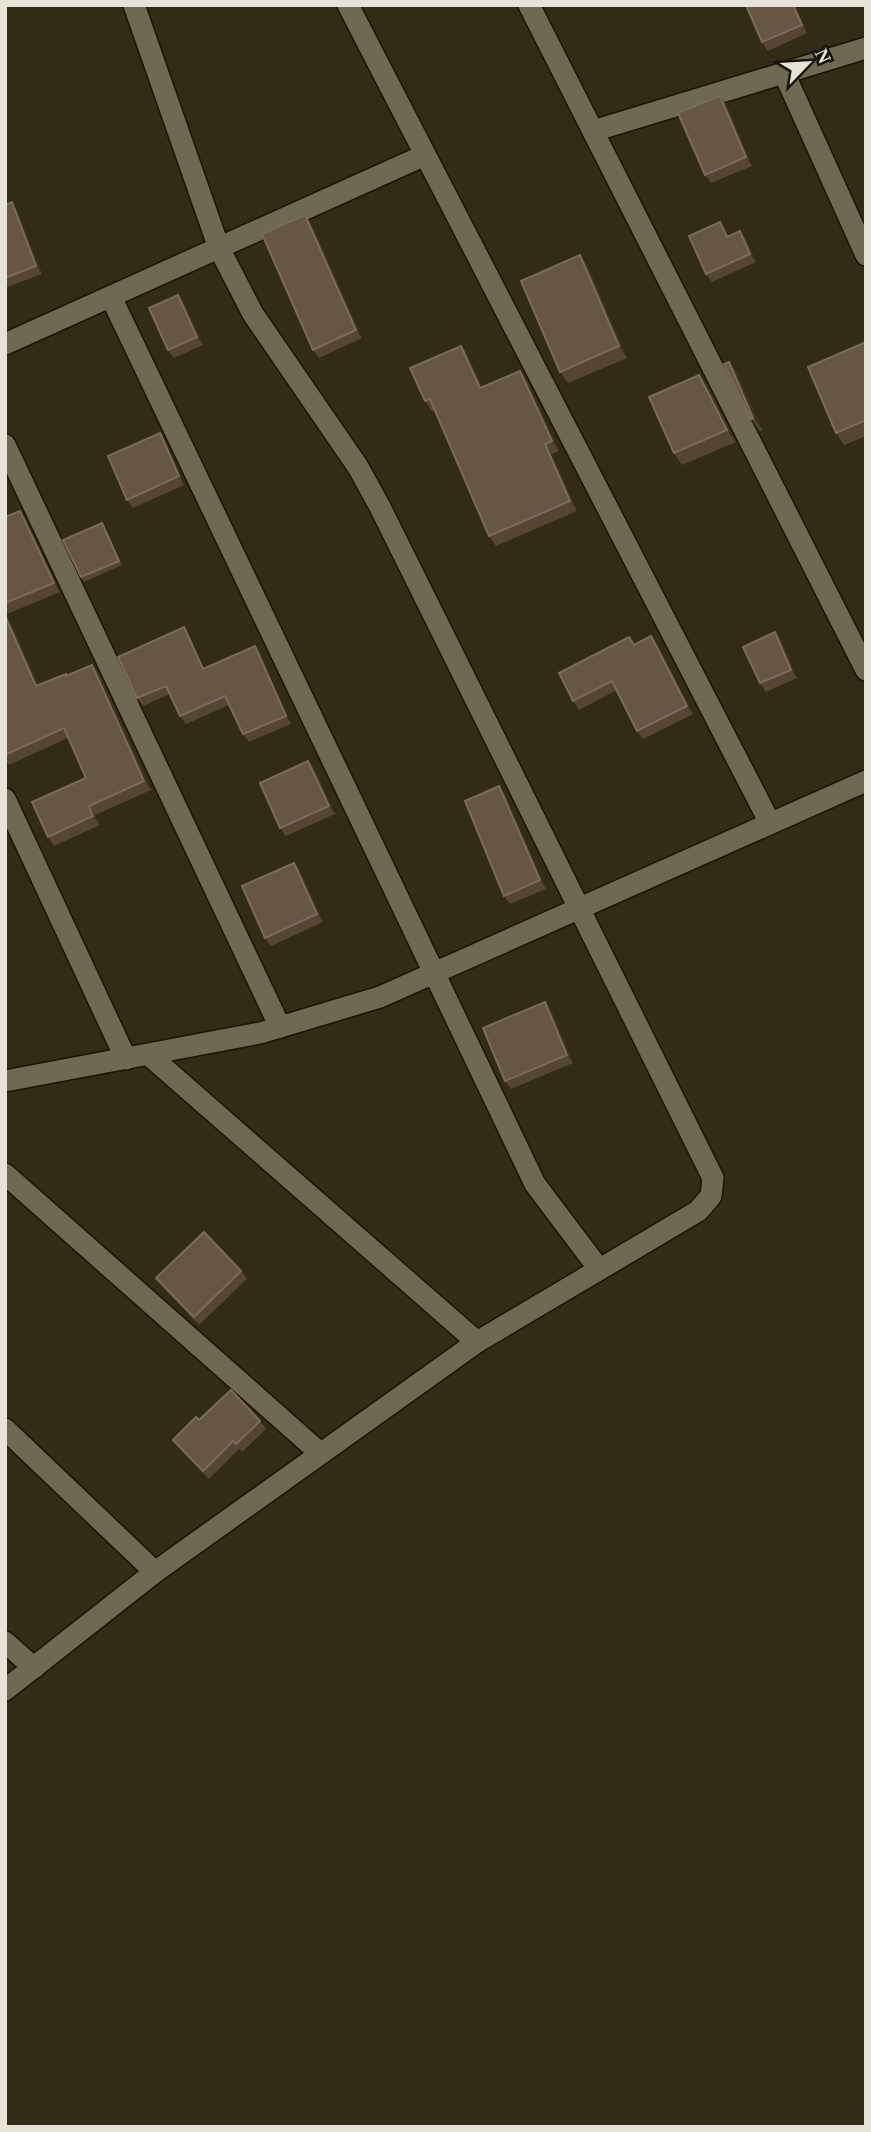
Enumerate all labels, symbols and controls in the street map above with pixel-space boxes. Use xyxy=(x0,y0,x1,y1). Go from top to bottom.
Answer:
north arrow xyxy=(773,28,843,98)
text: N xyxy=(811,45,835,67)

